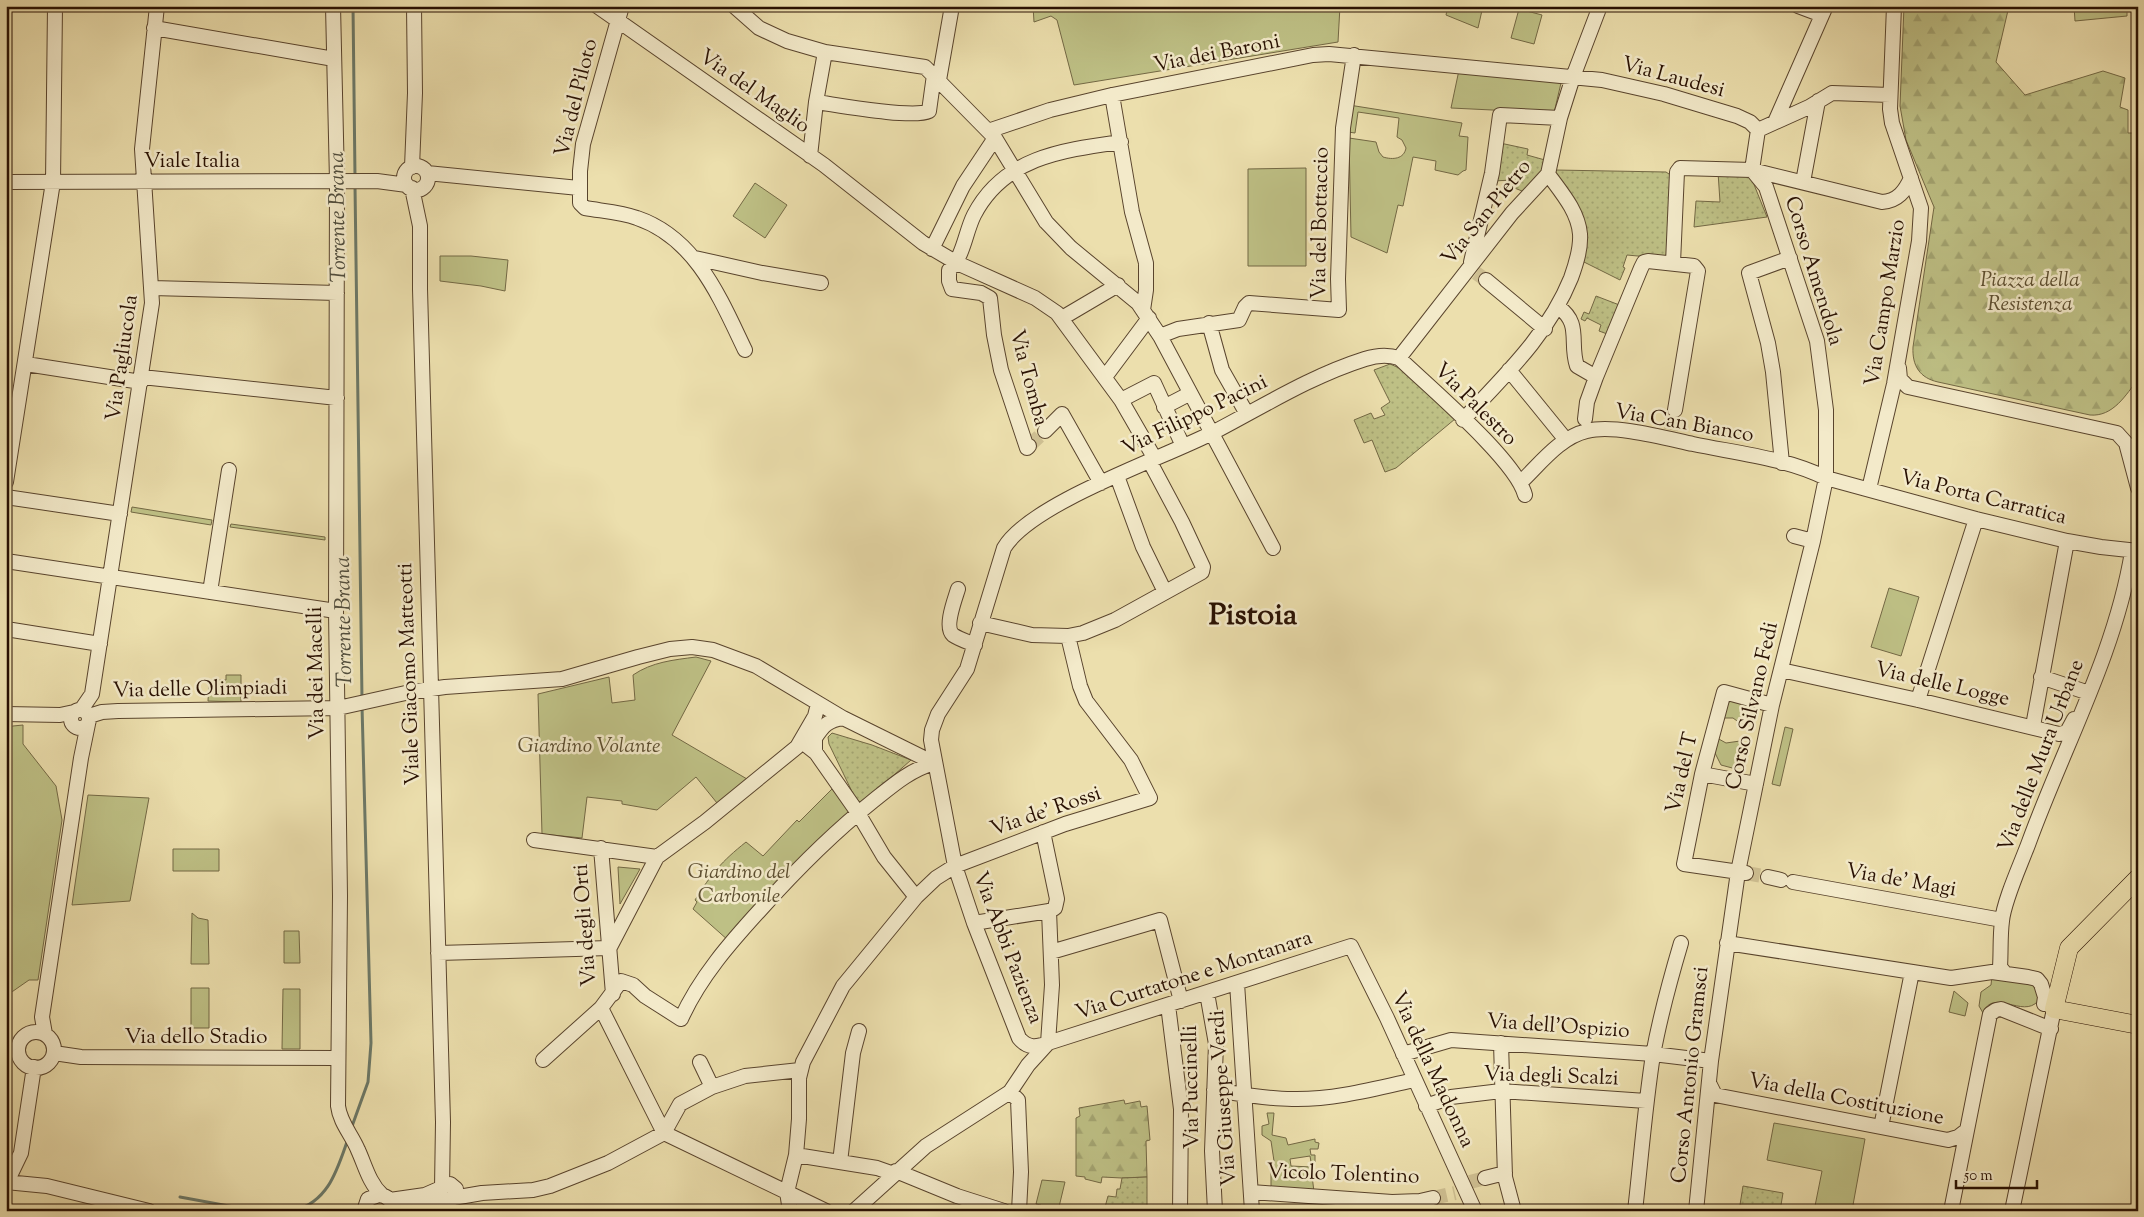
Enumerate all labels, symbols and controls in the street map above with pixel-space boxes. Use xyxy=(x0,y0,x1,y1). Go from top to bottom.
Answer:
street label: Via dei Baroni xyxy=(1151,27,1283,81)
street label: Via del Piloto xyxy=(548,36,606,160)
street label: Via del Maglio xyxy=(692,43,816,141)
street label: Via Laudesi xyxy=(1618,50,1728,106)
street label: Viale Italia xyxy=(144,147,241,177)
street label: Via del Bottaccio xyxy=(1305,147,1337,299)
water label: Torrente Brana xyxy=(322,151,356,283)
street label: Via San Pietro xyxy=(1435,154,1539,272)
street label: Corso Amendola xyxy=(1776,193,1850,350)
street label: Via Campo Marzio xyxy=(1858,217,1914,389)
park label: Piazza della Resistenza xyxy=(1980,266,2080,320)
street label: Via Pagliucola xyxy=(99,293,147,423)
street label: Via Tomba xyxy=(1001,327,1055,430)
street label: Via Palestro xyxy=(1426,356,1524,454)
street label: Via Filippo Pacini xyxy=(1117,368,1273,464)
street label: Via Can Bianco xyxy=(1612,397,1756,451)
street label: Via Porta Carratica xyxy=(1896,463,2070,533)
water label: Torrente Brana xyxy=(328,556,362,688)
street label: Viale Giacomo Matteotti xyxy=(391,562,429,786)
district label: Pistoia xyxy=(1209,594,1298,639)
street label: Via dei Macelli xyxy=(301,606,333,740)
street label: Corso Silvano Fedi xyxy=(1719,619,1787,793)
street label: Via delle Logge xyxy=(1872,655,2012,715)
street label: Via delle Mura Urbane xyxy=(1991,655,2093,857)
street label: Via delle Olimpiadi xyxy=(112,673,288,707)
street label: Via del T xyxy=(1659,729,1707,816)
park label: Giardino Volante xyxy=(518,732,660,762)
street label: Via de' Rossi xyxy=(987,779,1105,845)
street label: Via de' Magi xyxy=(1843,857,1959,905)
park label: Giardino del Carbonile xyxy=(687,858,791,912)
street label: Via degli Orti xyxy=(567,863,605,987)
street label: Via Abbi Pazienza xyxy=(964,868,1050,1029)
street label: Via Curtatone e Montanara xyxy=(1072,923,1317,1028)
street label: Corso Antonio Gramsci xyxy=(1665,965,1717,1185)
street label: Via della Madonna xyxy=(1383,987,1482,1153)
street label: Via dell'Ospizio xyxy=(1485,1007,1631,1047)
street label: Via Giuseppe Verdi xyxy=(1203,1009,1245,1187)
street label: Via dello Stadio xyxy=(125,1023,267,1053)
street label: Via Puccinelli xyxy=(1176,1025,1208,1149)
street label: Via degli Scalzi xyxy=(1483,1060,1619,1094)
street label: Via della Costituzione xyxy=(1746,1066,1946,1134)
street label: Vicolo Tolentino xyxy=(1266,1157,1420,1193)
scale bar xyxy=(1956,1157,2038,1189)
text: 50 m xyxy=(1963,1166,1993,1187)

